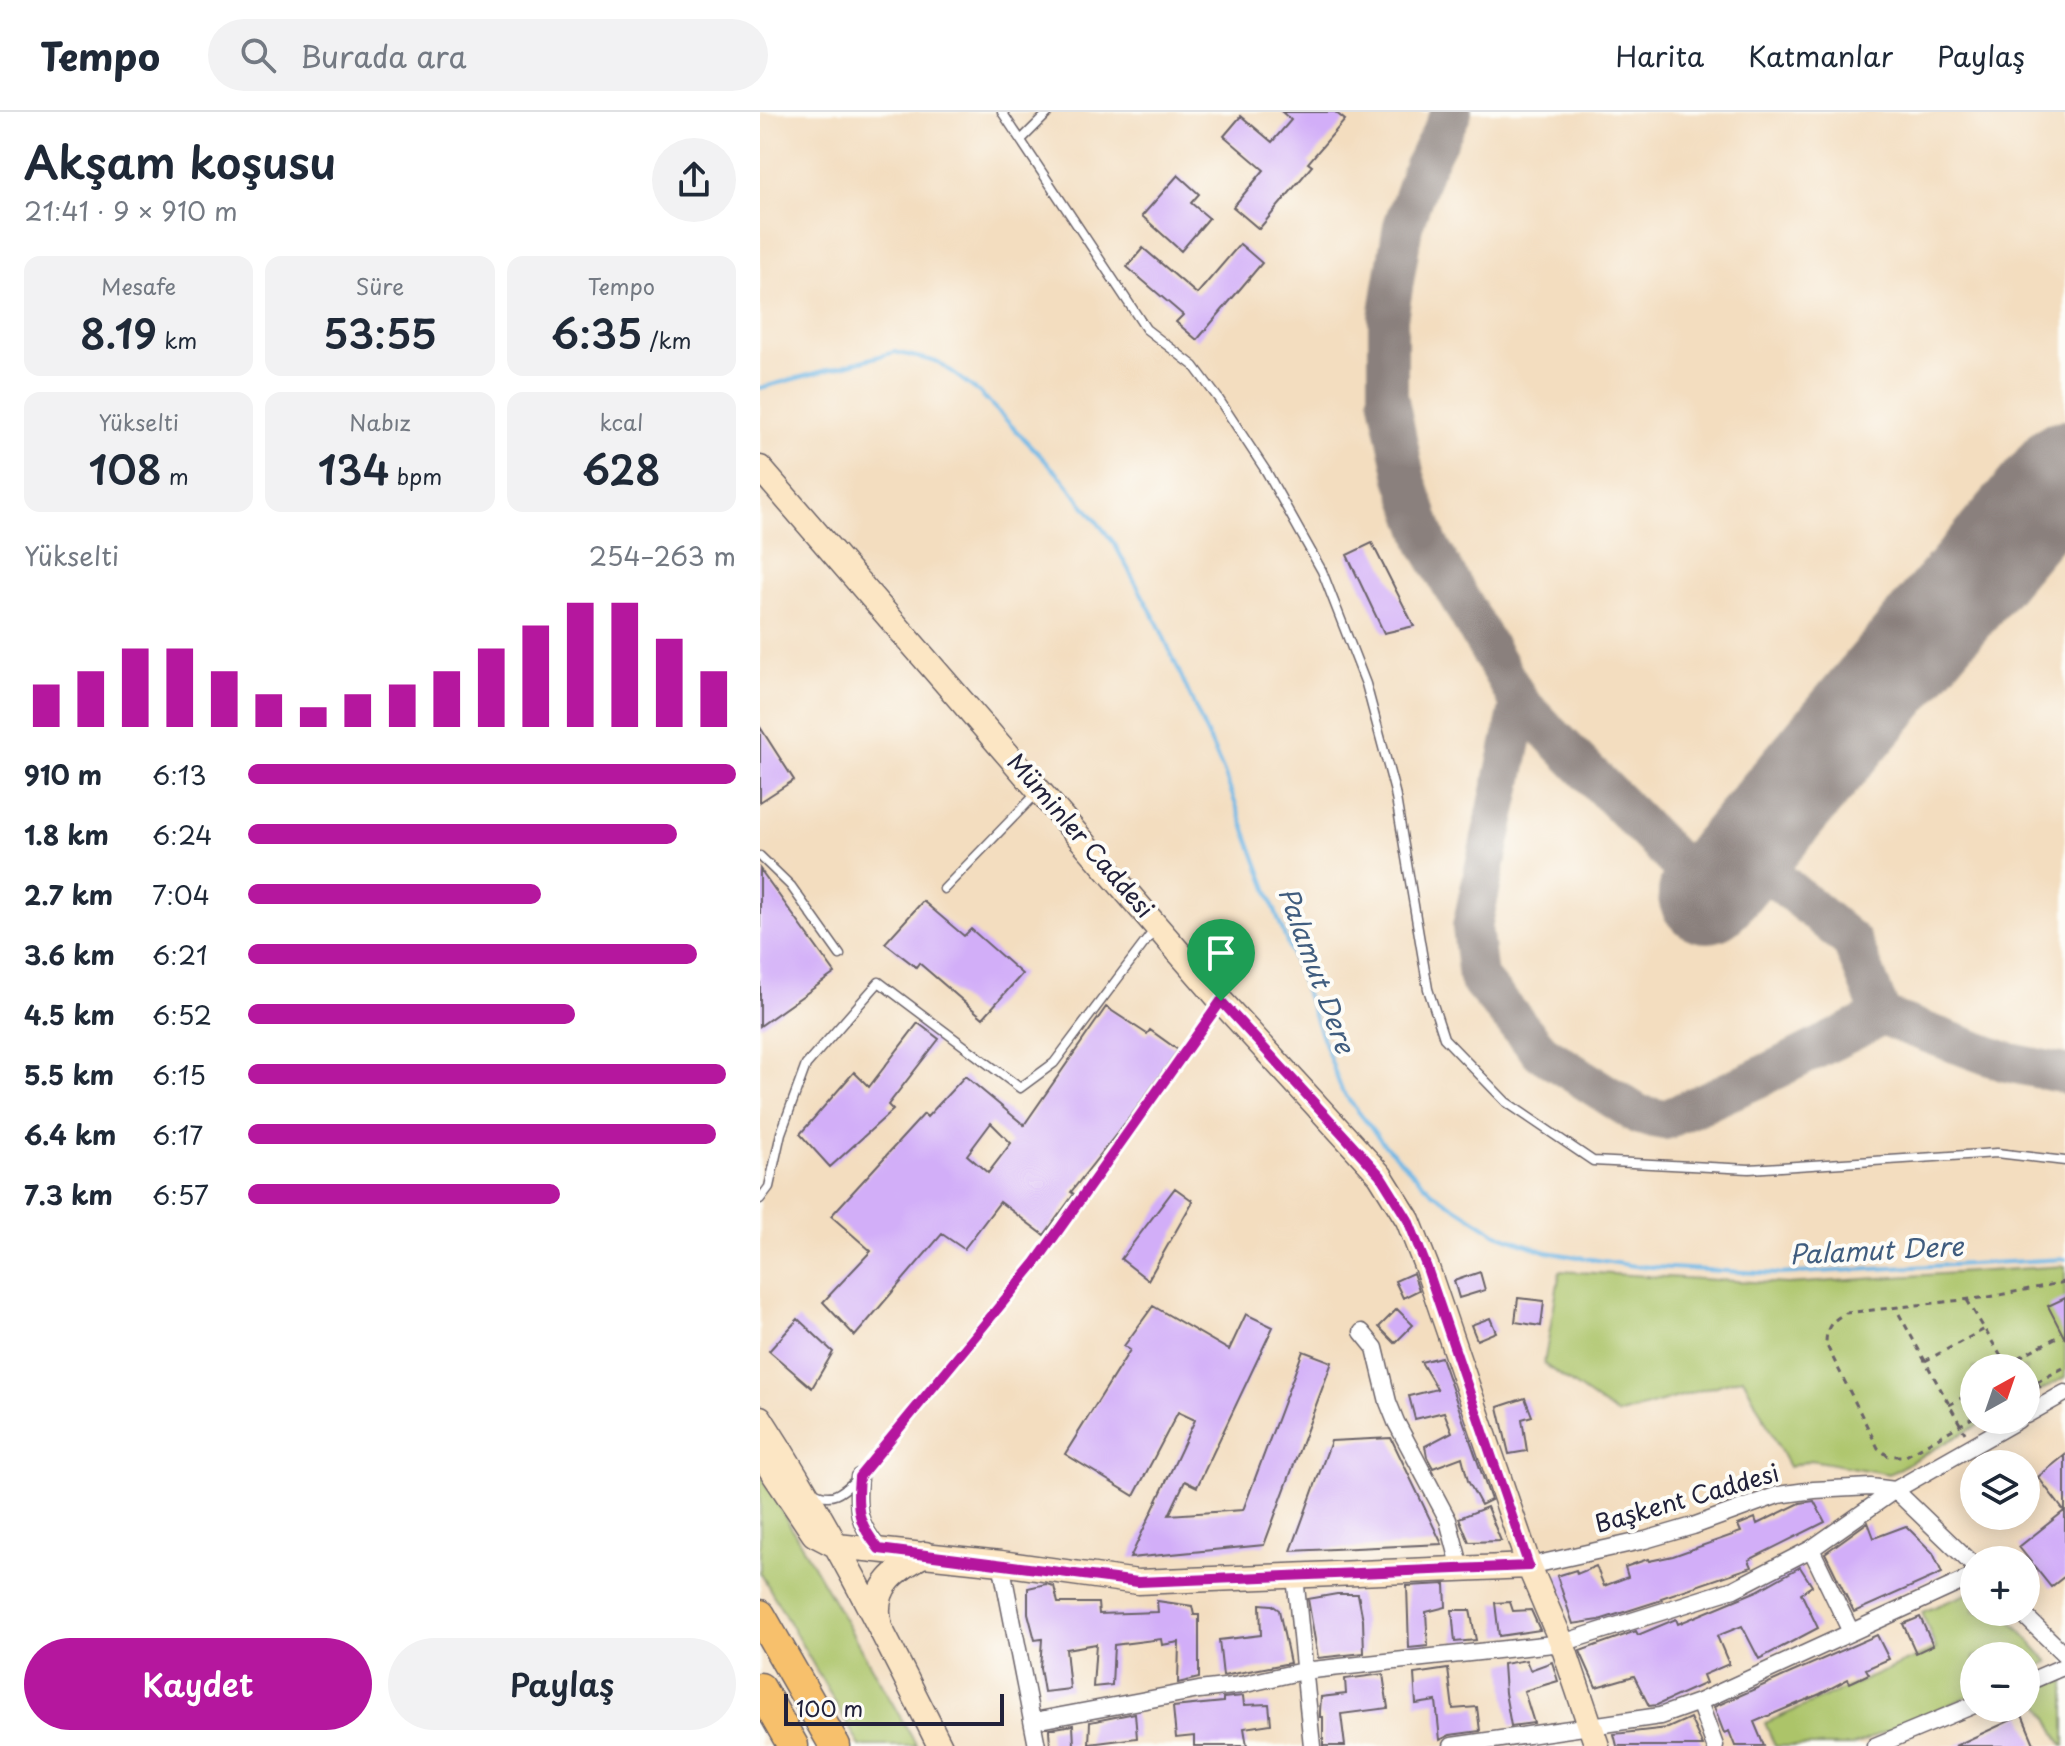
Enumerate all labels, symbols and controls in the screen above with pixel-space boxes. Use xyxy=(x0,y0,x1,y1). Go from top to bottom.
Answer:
search box xyxy=(208,19,768,91)
text: Tempo xyxy=(40,27,160,84)
icon: search xyxy=(236,33,280,77)
text: Burada ara xyxy=(300,33,466,78)
text: Harita xyxy=(1615,34,1704,77)
text: Katmanlar xyxy=(1748,34,1893,77)
text: Paylaş xyxy=(1937,34,2025,77)
text: Akşam koşusu xyxy=(24,128,336,194)
button: share xyxy=(652,138,736,222)
text: 21:41 · 9 × 910 m xyxy=(24,191,238,230)
text: Mesafe xyxy=(101,269,176,302)
text: Süre xyxy=(356,269,404,302)
text: Tempo xyxy=(588,269,655,302)
text: 8.19 xyxy=(80,302,157,363)
text: 53:55 xyxy=(323,302,437,363)
text: 6:35 xyxy=(551,302,642,363)
text: km xyxy=(157,323,197,356)
text: /km xyxy=(642,323,692,356)
text: Yükselti xyxy=(98,405,179,438)
text: Nabız xyxy=(349,405,411,438)
text: kcal xyxy=(599,405,643,438)
text: 108 xyxy=(88,438,162,499)
text: 134 xyxy=(318,438,390,499)
text: 628 xyxy=(582,438,661,499)
text: m xyxy=(162,459,189,492)
text: bpm xyxy=(390,459,442,492)
text: Yükselti xyxy=(24,536,119,575)
text: 254–263 m xyxy=(589,536,736,575)
street label: Müminler Caddesi xyxy=(1000,744,1163,925)
text: 910 m xyxy=(24,755,102,794)
text: 6:13 xyxy=(152,755,207,794)
text: 1.8 km xyxy=(24,815,109,854)
text: 6:24 xyxy=(152,815,213,854)
text: 2.7 km xyxy=(24,875,113,914)
text: 7:04 xyxy=(152,875,210,914)
water label: Palamut Dere xyxy=(1269,881,1366,1060)
pin xyxy=(1187,919,1255,1001)
icon: arrive xyxy=(1199,931,1243,975)
text: 3.6 km xyxy=(24,935,115,974)
text: 6:21 xyxy=(152,935,208,974)
text: 4.5 km xyxy=(24,995,115,1034)
text: 6:52 xyxy=(152,995,212,1034)
text: 5.5 km xyxy=(24,1055,114,1094)
text: 6:15 xyxy=(152,1055,206,1094)
text: 6.4 km xyxy=(24,1115,116,1154)
text: 6:17 xyxy=(152,1115,203,1154)
text: 7.3 km xyxy=(24,1175,113,1214)
text: 6:57 xyxy=(152,1175,209,1214)
water label: Palamut Dere xyxy=(1788,1225,1966,1274)
north arrow xyxy=(1960,1354,2040,1434)
map controls xyxy=(1960,1354,2040,1722)
button: layers xyxy=(1960,1450,2040,1530)
street label: Başkent Caddesi xyxy=(1590,1454,1783,1541)
button: + xyxy=(1960,1546,2040,1626)
button: Kaydet xyxy=(24,1638,372,1730)
button: Paylaş xyxy=(388,1638,736,1730)
button: − xyxy=(1960,1642,2040,1722)
scale bar xyxy=(784,1690,1004,1726)
text: 100 m xyxy=(796,1691,863,1724)

